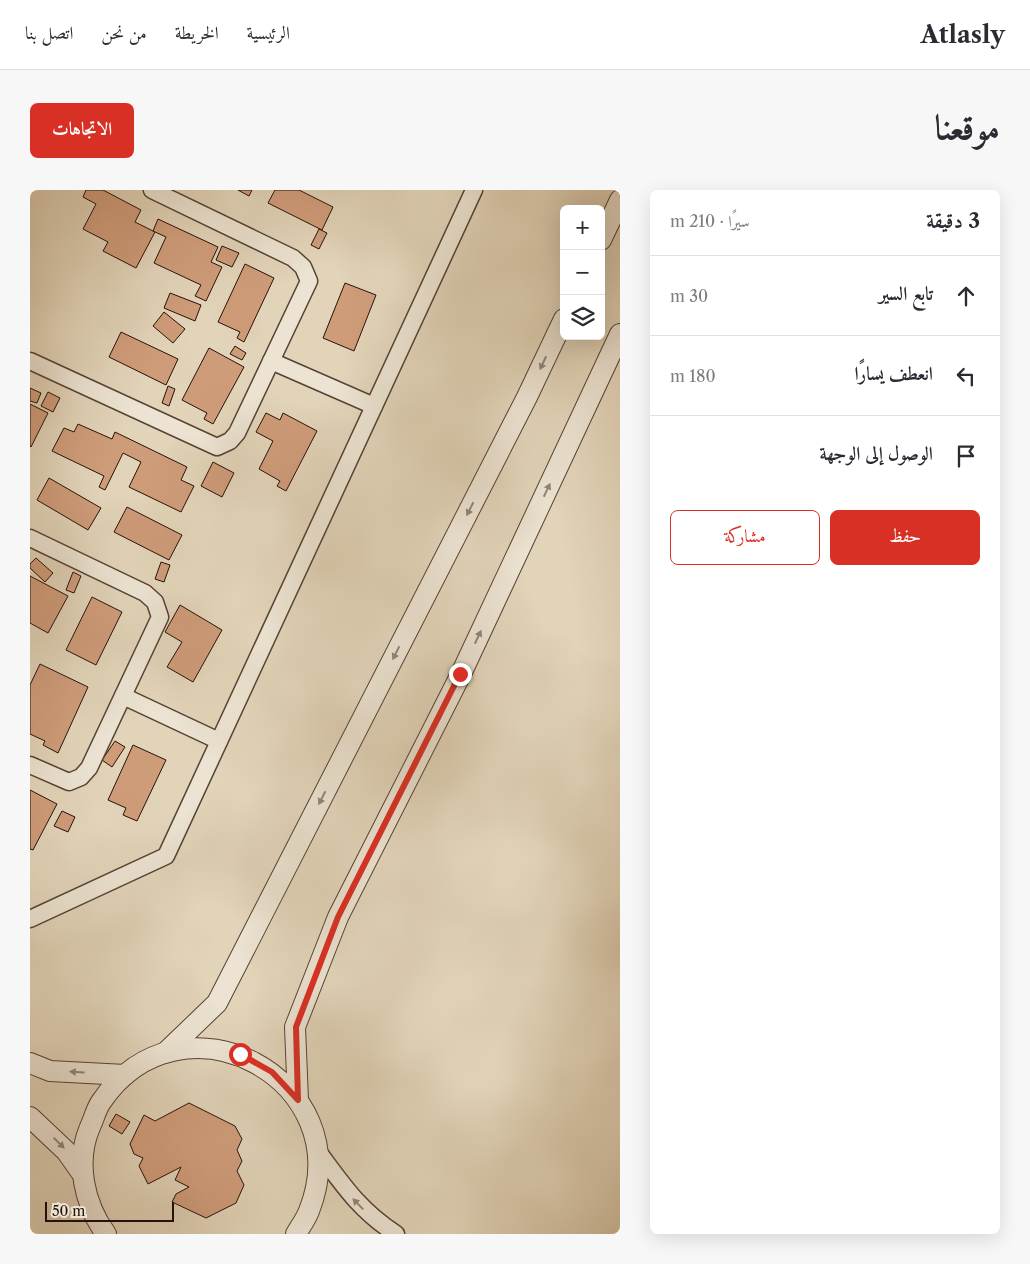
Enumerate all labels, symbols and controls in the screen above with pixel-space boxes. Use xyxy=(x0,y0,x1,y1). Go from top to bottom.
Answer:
text: Atlasly xyxy=(921,20,1005,49)
text: اتصل بنا xyxy=(25,22,73,44)
text: من نحن xyxy=(101,22,147,44)
text: الخريطة xyxy=(175,22,219,44)
text: الرئيسية xyxy=(247,22,290,44)
button: الاتجاهات xyxy=(30,103,134,158)
text: موقعنا xyxy=(935,105,1000,148)
map controls xyxy=(560,205,605,340)
button: + xyxy=(560,205,605,250)
text: 3 دقيقة xyxy=(926,208,980,233)
text: سيرًا · 210 m xyxy=(670,211,750,231)
button: − xyxy=(560,250,605,295)
text: تابع السير xyxy=(879,282,933,305)
icon: ahead xyxy=(952,282,980,310)
text: 30 m xyxy=(670,286,708,306)
button: layers xyxy=(560,295,605,340)
one-way arrow xyxy=(539,356,547,371)
text: انعطف يسارًا xyxy=(854,362,933,385)
icon: left xyxy=(952,362,980,390)
text: 180 m xyxy=(670,366,716,386)
text: الوصول إلى الوجهة xyxy=(819,442,933,465)
icon: arrive xyxy=(952,442,980,470)
one-way arrow xyxy=(543,483,551,497)
one-way arrow xyxy=(466,501,474,516)
button: مشاركة xyxy=(670,510,820,565)
button: حفظ xyxy=(830,510,980,565)
one-way arrow xyxy=(474,630,482,644)
one-way arrow xyxy=(392,646,400,661)
route end xyxy=(449,663,472,686)
one-way arrow xyxy=(318,791,326,805)
route start xyxy=(229,1043,252,1066)
one-way arrow xyxy=(68,1068,84,1076)
one-way arrow xyxy=(53,1137,65,1149)
one-way arrow xyxy=(352,1198,364,1210)
scale bar xyxy=(45,1199,174,1222)
text: 50 m xyxy=(52,1202,85,1220)

